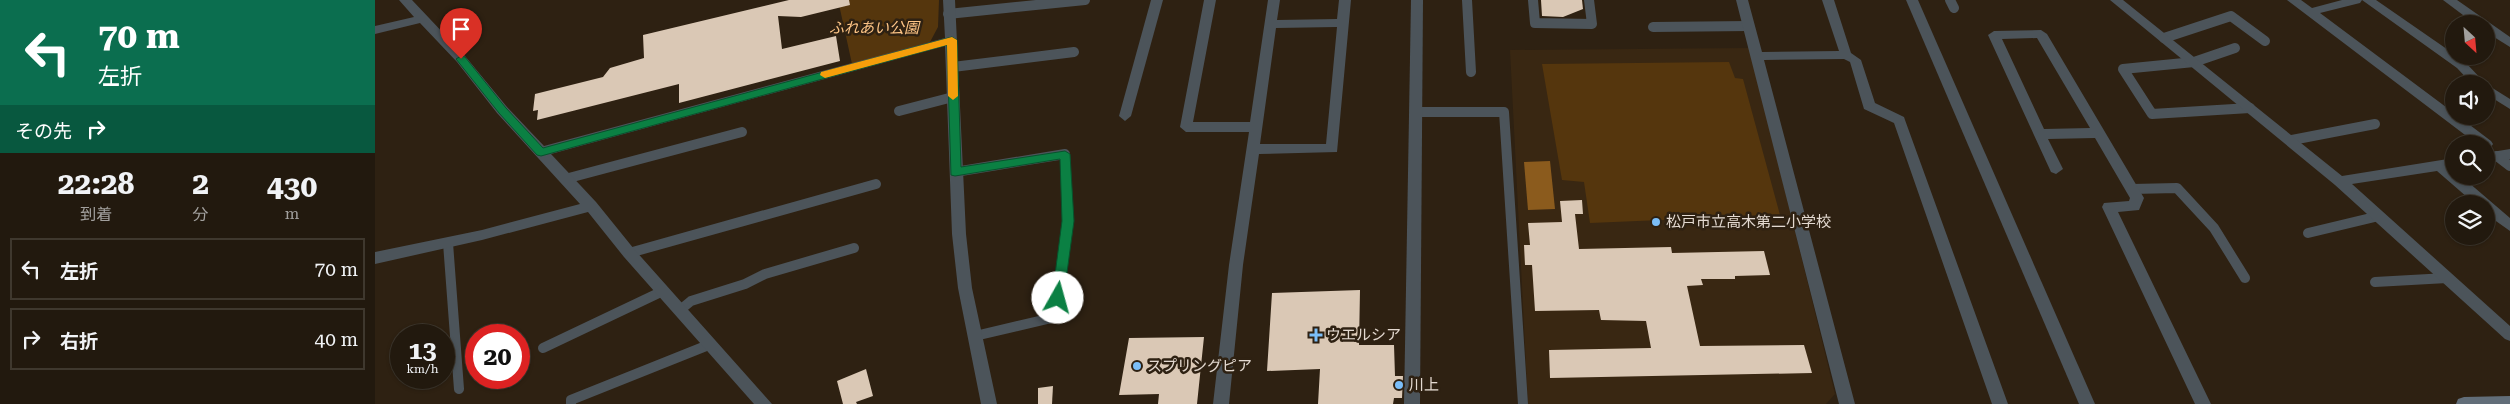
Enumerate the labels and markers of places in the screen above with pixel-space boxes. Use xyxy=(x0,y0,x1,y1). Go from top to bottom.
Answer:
pin xyxy=(440,8,482,59)
place label: 松戸市立高木第二小学校 xyxy=(1666,213,1831,231)
marker: 松戸市立高木第二小学校 xyxy=(1650,216,1662,228)
place label: ウエルシア xyxy=(1326,326,1401,344)
marker: ウエルシア xyxy=(1310,329,1322,341)
place label: スプリングピア xyxy=(1147,357,1252,375)
marker: スプリングピア xyxy=(1131,360,1143,372)
place label: 川上 xyxy=(1409,376,1439,394)
marker: 川上 xyxy=(1393,379,1405,391)

